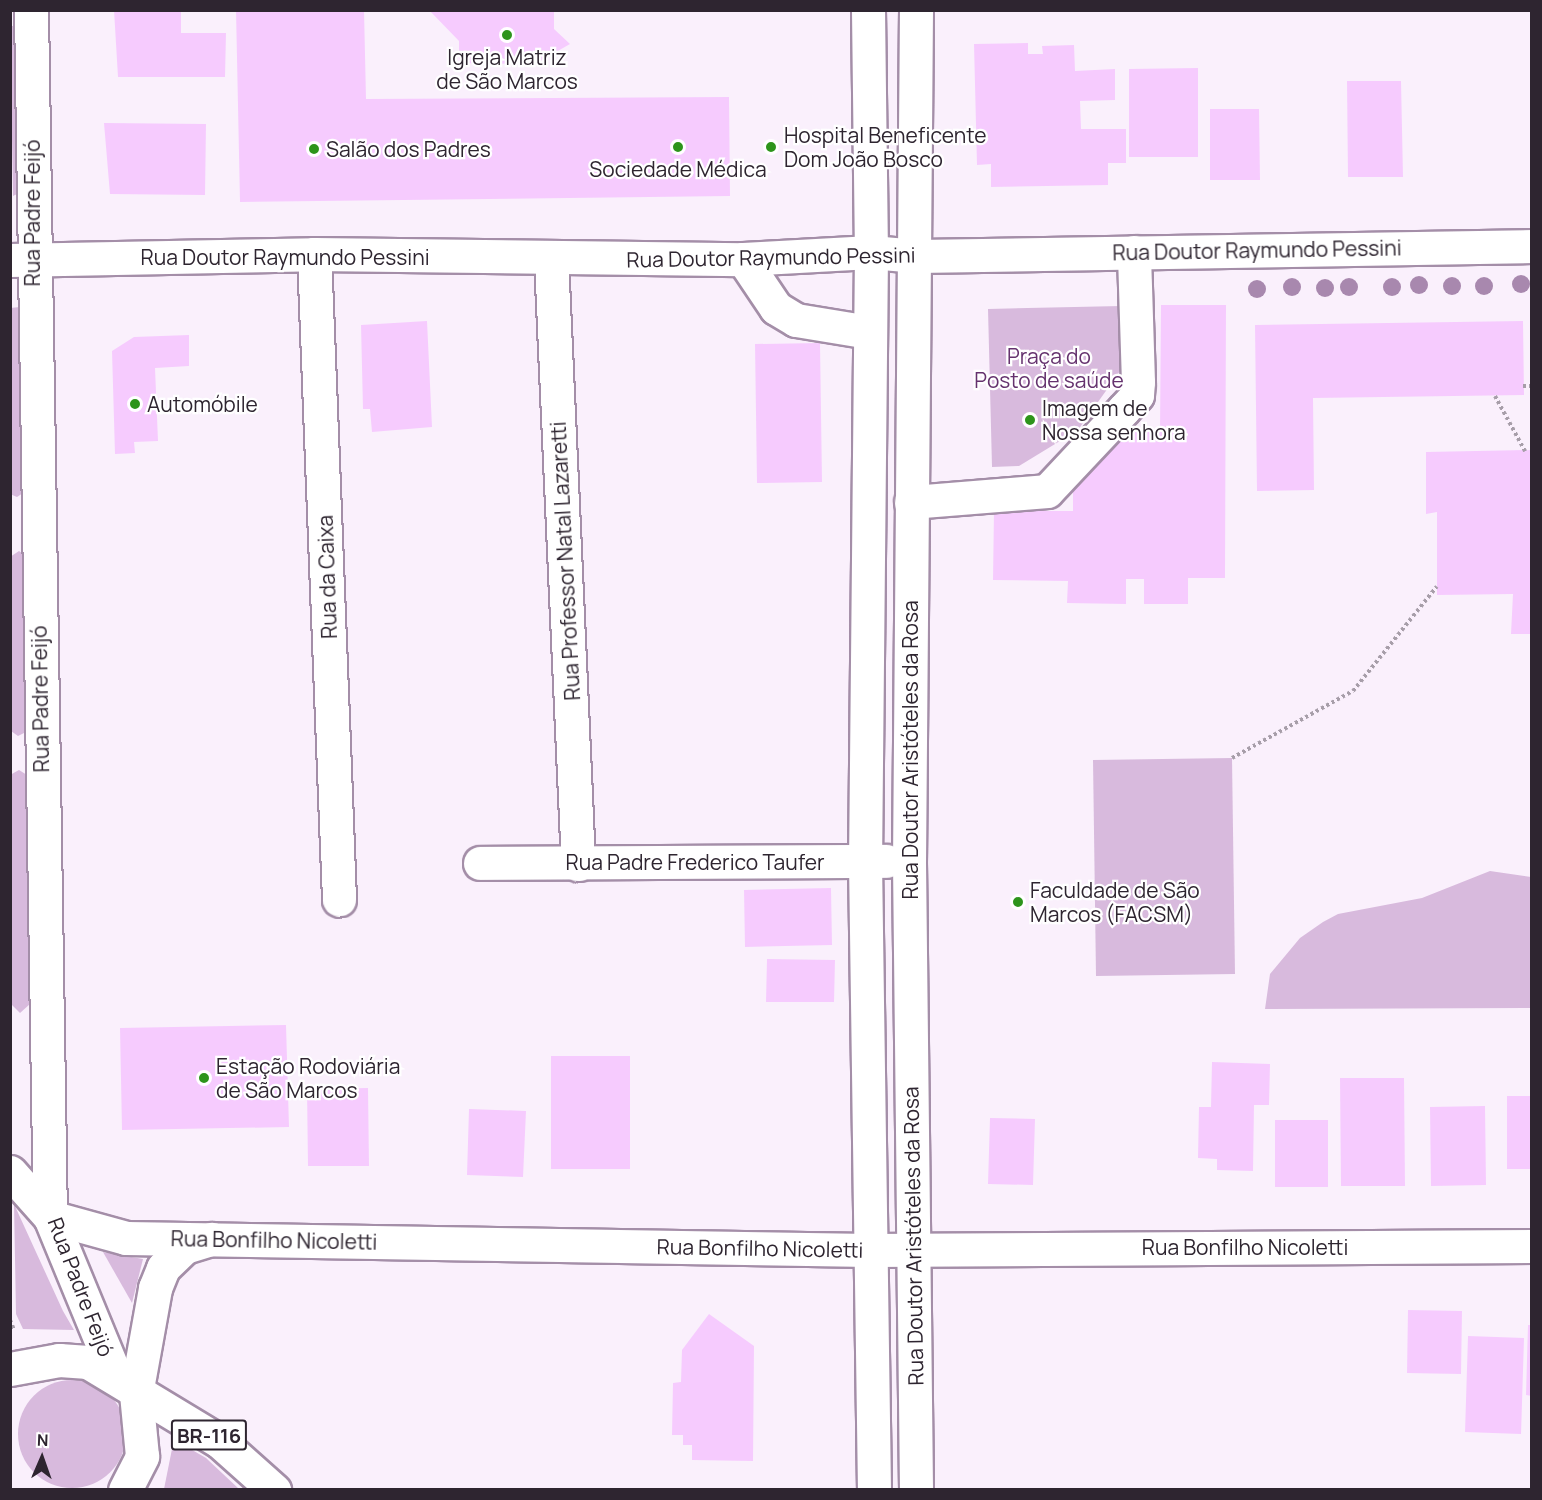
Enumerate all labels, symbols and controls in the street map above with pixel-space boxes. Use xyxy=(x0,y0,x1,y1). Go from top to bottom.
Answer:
marker: Igreja Matriz de São Marcos xyxy=(500,28,514,42)
place label: Igreja Matriz de São Marcos xyxy=(436,44,578,94)
place label: Hospital Beneficente Dom João Bosco xyxy=(784,122,986,172)
place label: Salão dos Padres xyxy=(326,136,491,162)
marker: Hospital Beneficente Dom João Bosco xyxy=(762,138,780,156)
street label: Rua Padre Feijó xyxy=(19,140,45,286)
marker: Sociedade Médica xyxy=(671,140,685,154)
marker: Salão dos Padres xyxy=(307,142,321,156)
place label: Sociedade Médica xyxy=(589,156,767,182)
street label: Rua Doutor Raymundo Pessini xyxy=(1112,235,1402,265)
street label: Rua Doutor Raymundo Pessini xyxy=(626,242,916,272)
street label: Rua Doutor Raymundo Pessini xyxy=(140,244,430,270)
park label: Praça do Posto de saúde xyxy=(974,343,1124,393)
place label: Automóbile xyxy=(147,391,258,417)
place label: Imagem de Nossa senhora xyxy=(1042,395,1186,445)
marker: Automóbile xyxy=(128,397,142,411)
marker: Imagem de Nossa senhora xyxy=(1023,413,1037,427)
street label: Rua Professor Natal Lazaretti xyxy=(545,421,585,701)
street label: Rua da Caixa xyxy=(312,515,342,639)
street label: Rua Doutor Aristóteles da Rosa xyxy=(897,600,923,900)
street label: Rua Padre Feijó xyxy=(26,625,54,773)
street label: Rua Padre Frederico Taufer xyxy=(565,849,825,875)
place label: Faculdade de São Marcos (FACSM) xyxy=(1030,877,1200,927)
marker: Faculdade de São Marcos (FACSM) xyxy=(1011,895,1025,909)
place label: Estação Rodoviária de São Marcos xyxy=(216,1053,400,1103)
marker: Estação Rodoviária de São Marcos xyxy=(197,1071,211,1085)
street label: Rua Doutor Aristóteles da Rosa xyxy=(898,1086,928,1386)
street label: Rua Padre Feijó xyxy=(43,1214,119,1360)
street label: Rua Bonfilho Nicoletti xyxy=(170,1226,378,1254)
street label: Rua Bonfilho Nicoletti xyxy=(656,1234,864,1262)
street label: Rua Bonfilho Nicoletti xyxy=(1142,1234,1348,1260)
road number: BR-116 xyxy=(170,1418,248,1452)
north arrow xyxy=(12,1428,72,1488)
text: N xyxy=(36,1429,49,1451)

